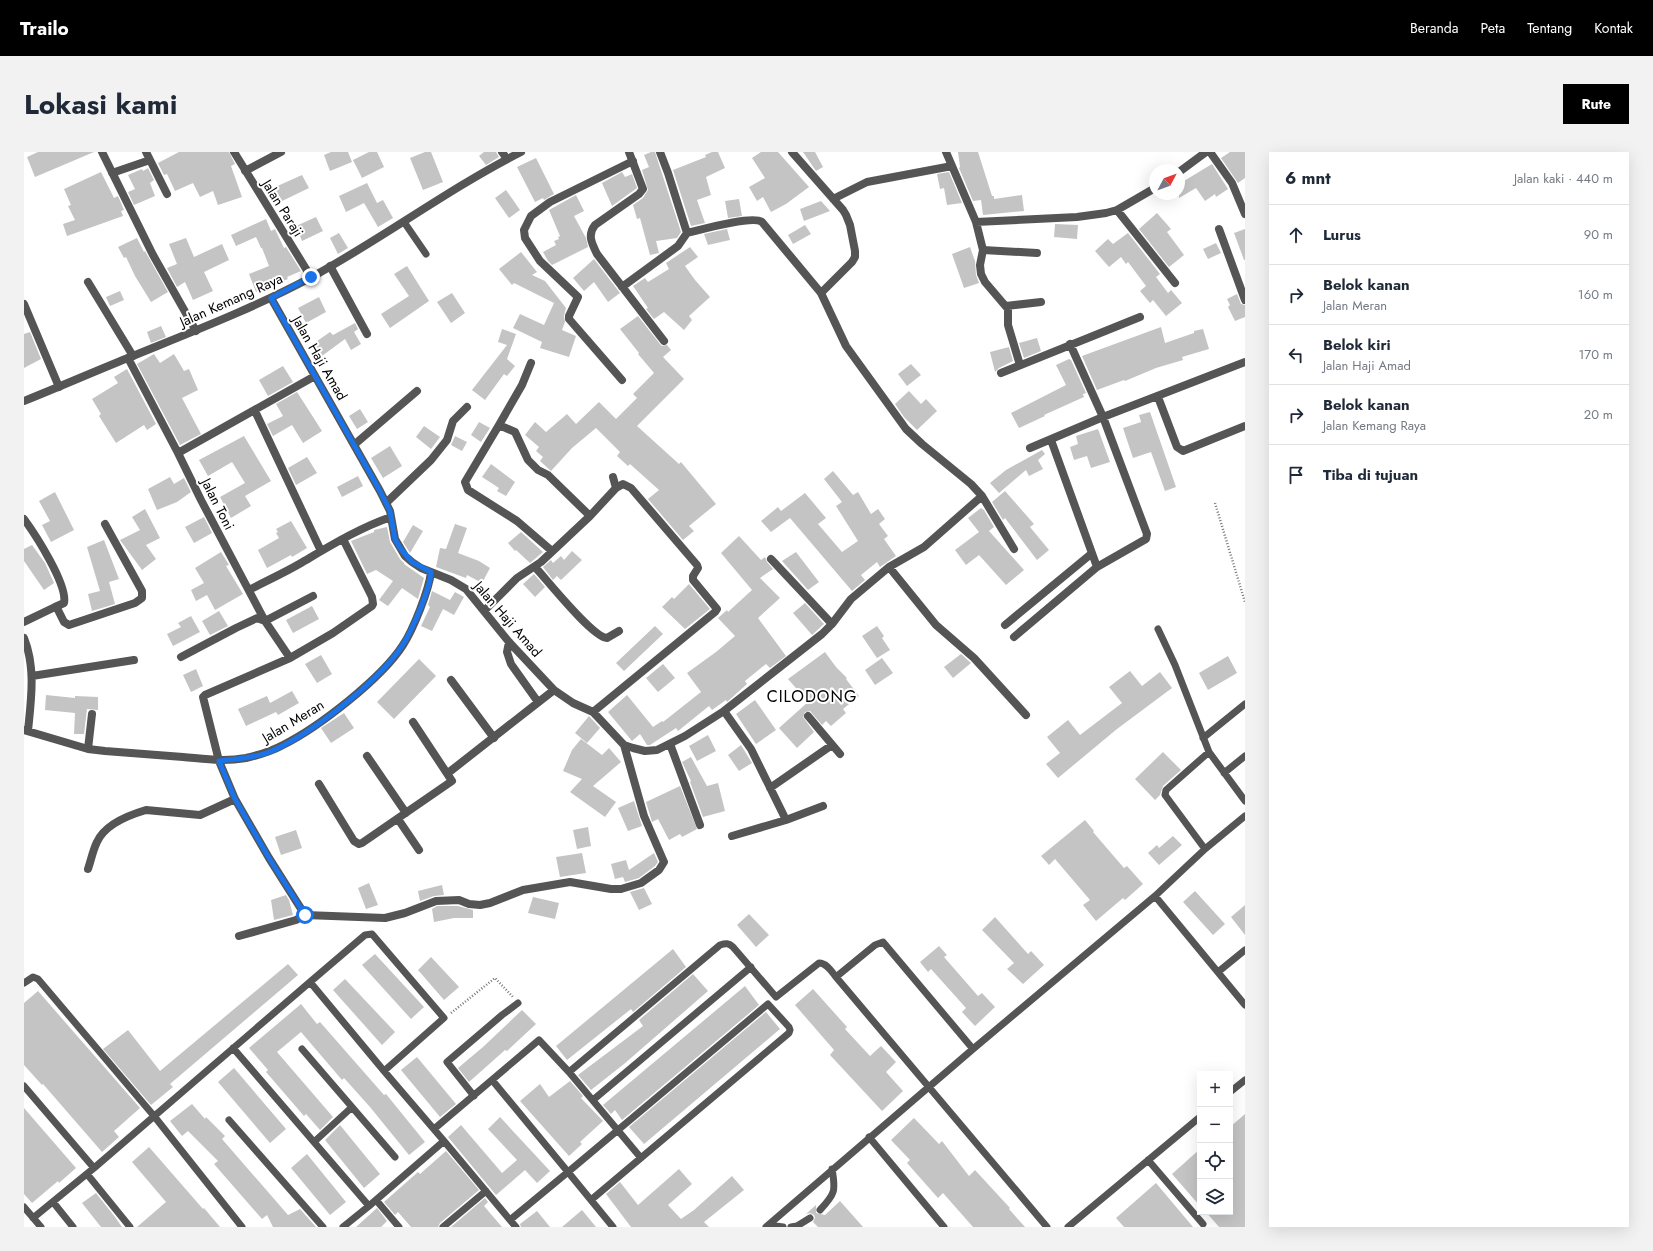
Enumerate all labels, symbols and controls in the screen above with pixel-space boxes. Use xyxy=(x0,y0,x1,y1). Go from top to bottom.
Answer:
text: Trailo xyxy=(20,15,69,42)
text: Beranda xyxy=(1410,18,1459,38)
text: Peta xyxy=(1481,18,1505,38)
text: Tentang xyxy=(1527,18,1572,38)
text: Kontak xyxy=(1594,18,1633,38)
text: Lokasi kami xyxy=(24,84,177,125)
button: Rute xyxy=(1563,84,1629,124)
north arrow xyxy=(1149,164,1185,200)
text: 6 mnt xyxy=(1285,166,1331,190)
text: Jalan kaki · 440 m xyxy=(1514,169,1613,188)
street label: Jalan Paraji xyxy=(256,174,309,241)
icon: ahead xyxy=(1285,224,1307,246)
text: Lurus xyxy=(1323,224,1361,246)
text: 90 m xyxy=(1584,225,1613,244)
street label: Jalan Kemang Raya xyxy=(174,268,286,333)
route end xyxy=(302,268,320,286)
text: Belok kanan xyxy=(1323,274,1410,296)
icon: right xyxy=(1285,284,1307,306)
text: 160 m xyxy=(1578,285,1613,304)
text: Jalan Meran xyxy=(1323,296,1387,315)
street label: Jalan Haji Amad xyxy=(287,310,352,404)
text: Belok kiri xyxy=(1323,334,1391,356)
icon: left xyxy=(1285,344,1307,366)
text: 170 m xyxy=(1578,345,1613,364)
text: Jalan Haji Amad xyxy=(1323,356,1411,375)
text: Belok kanan xyxy=(1323,394,1410,416)
icon: right xyxy=(1285,404,1307,426)
text: 20 m xyxy=(1584,405,1613,424)
text: Jalan Kemang Raya xyxy=(1323,416,1426,435)
icon: arrive xyxy=(1285,464,1307,486)
text: Tiba di tujuan xyxy=(1323,464,1418,486)
street label: Jalan Toni xyxy=(196,473,239,533)
street label: Jalan Haji Amad xyxy=(468,575,547,661)
district label: CILODONG xyxy=(767,685,857,708)
street label: Jalan Meran xyxy=(257,695,328,748)
route start xyxy=(296,906,314,924)
map controls xyxy=(1197,1071,1233,1215)
button: + xyxy=(1197,1071,1233,1107)
button: − xyxy=(1197,1107,1233,1143)
button: locate xyxy=(1197,1143,1233,1179)
button: layers xyxy=(1197,1179,1233,1215)

